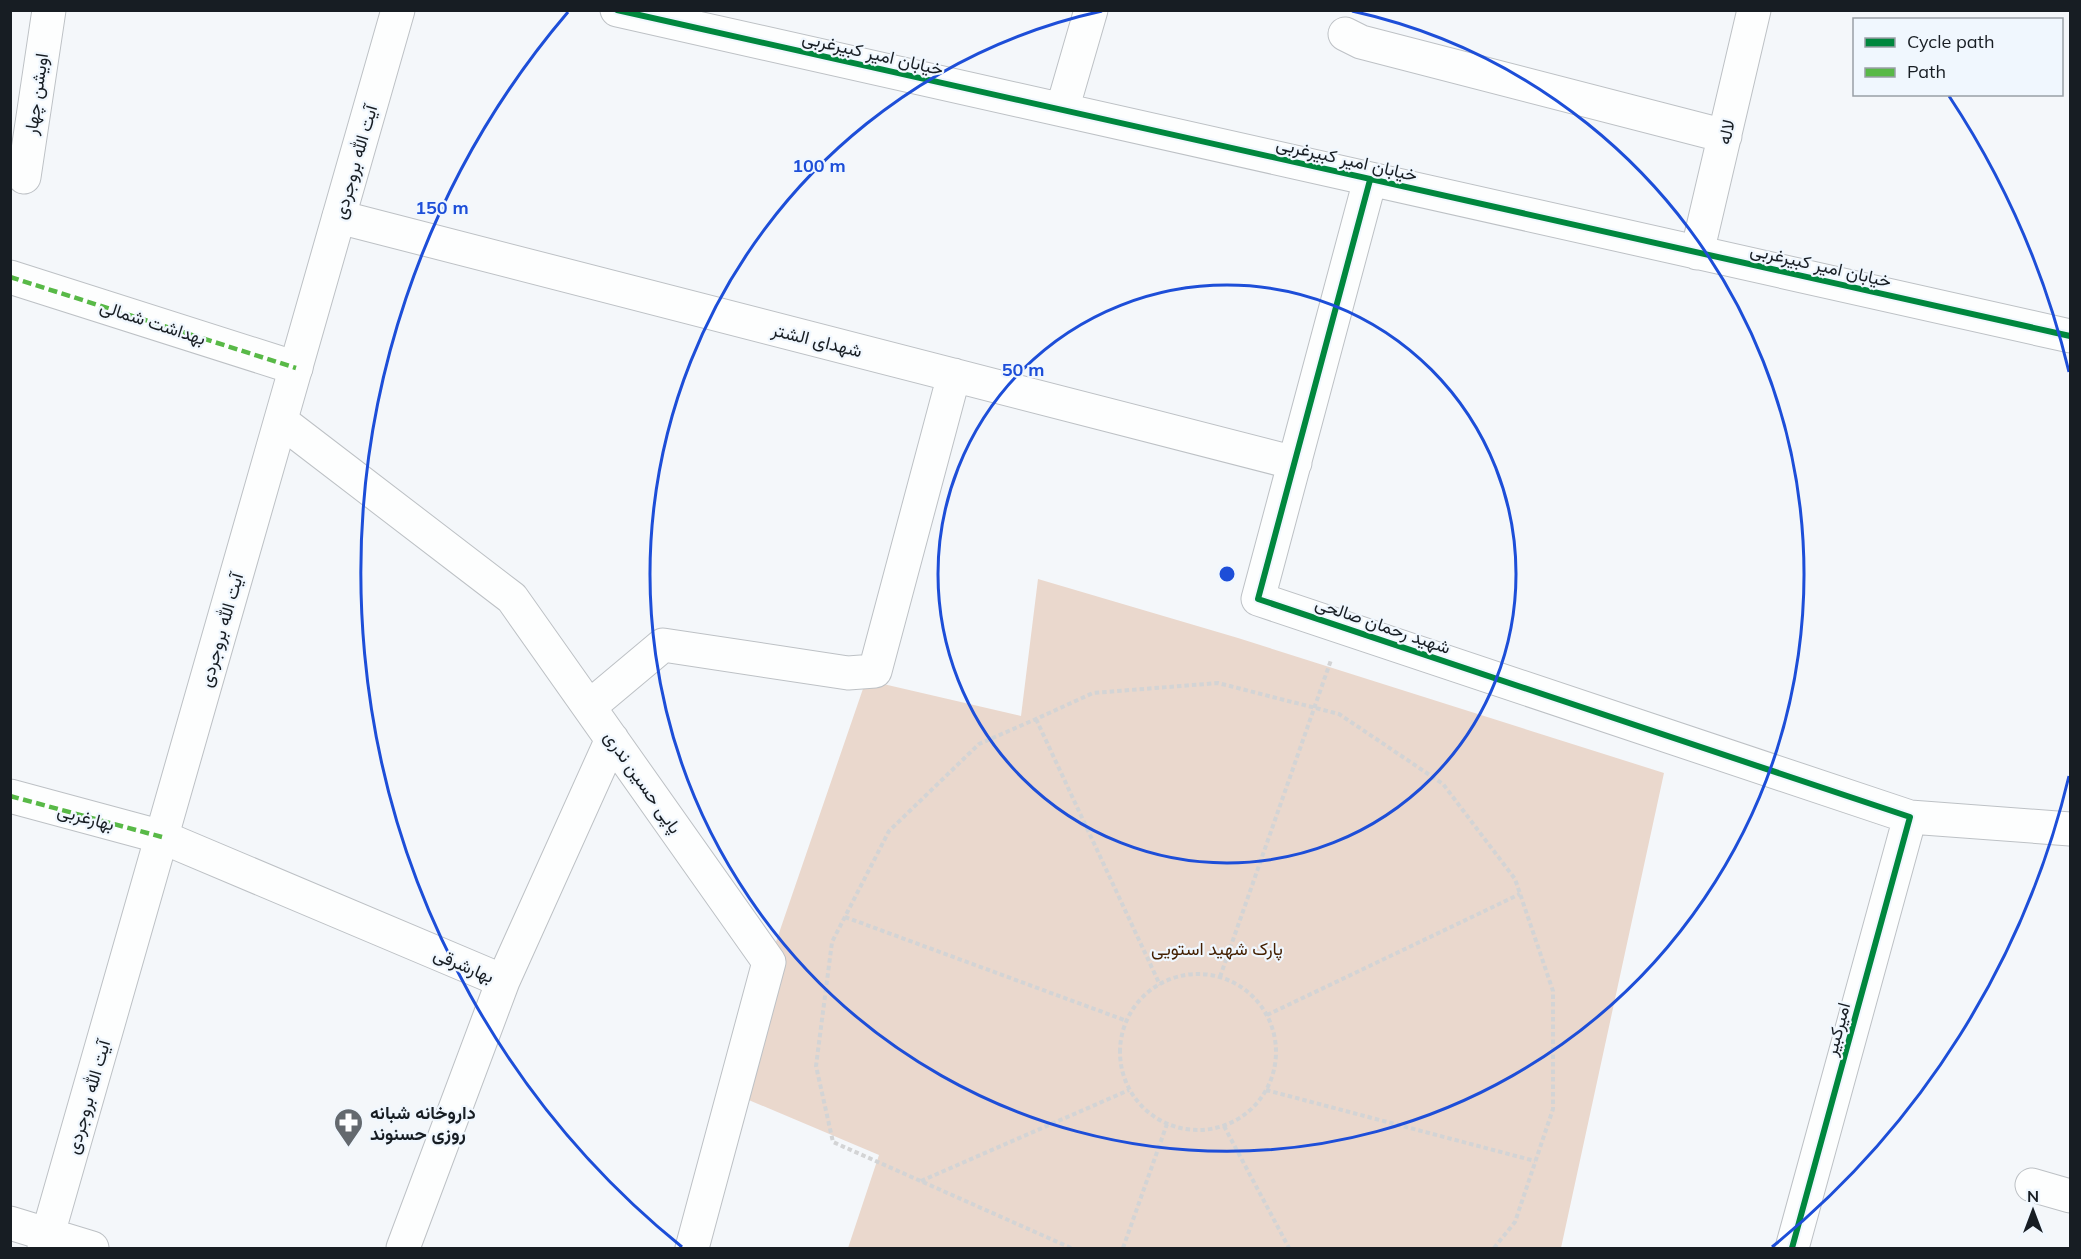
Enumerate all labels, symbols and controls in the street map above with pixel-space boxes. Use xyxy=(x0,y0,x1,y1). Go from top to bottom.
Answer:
legend xyxy=(1853,18,2063,96)
street label: خیابان امیر کبیرغربی xyxy=(800,26,946,80)
text: Cycle path xyxy=(1907,30,1994,53)
street label: اویشن چهار xyxy=(19,52,54,138)
text: Path xyxy=(1907,60,1946,83)
street label: آیت الله بروجردی xyxy=(328,101,383,222)
street label: لاله xyxy=(1712,117,1740,147)
street label: خیابان امیر کبیرغربی xyxy=(1274,132,1420,186)
text: 100 m xyxy=(792,154,846,177)
text: 150 m xyxy=(415,196,469,219)
street label: خیابان امیر کبیرغربی xyxy=(1748,238,1894,292)
street label: بهداشت شمالی xyxy=(97,294,209,350)
street label: شهدای الشتر xyxy=(768,317,865,362)
text: 50 m xyxy=(1002,358,1044,381)
centre of rings xyxy=(1217,564,1237,584)
street label: آیت الله بروجردی xyxy=(194,569,249,690)
street label: شهید رحمان صالحی xyxy=(1312,591,1454,659)
street label: پاپی حسین ندری xyxy=(598,726,687,838)
street label: بهارغربی xyxy=(55,798,117,836)
park label: پارک شهید استویی xyxy=(1151,937,1283,961)
street label: بهارشرقی xyxy=(430,942,498,988)
street label: امیرکبیر xyxy=(1819,1000,1855,1059)
street label: آیت الله بروجردی xyxy=(61,1036,116,1157)
place label: داروخانه شبانه روزی حسنوند xyxy=(370,1101,476,1145)
pharmacy icon: داروخانه شبانه روزی حسنوند xyxy=(333,1106,365,1148)
north arrow xyxy=(2003,1181,2063,1241)
text: N xyxy=(2027,1186,2039,1206)

